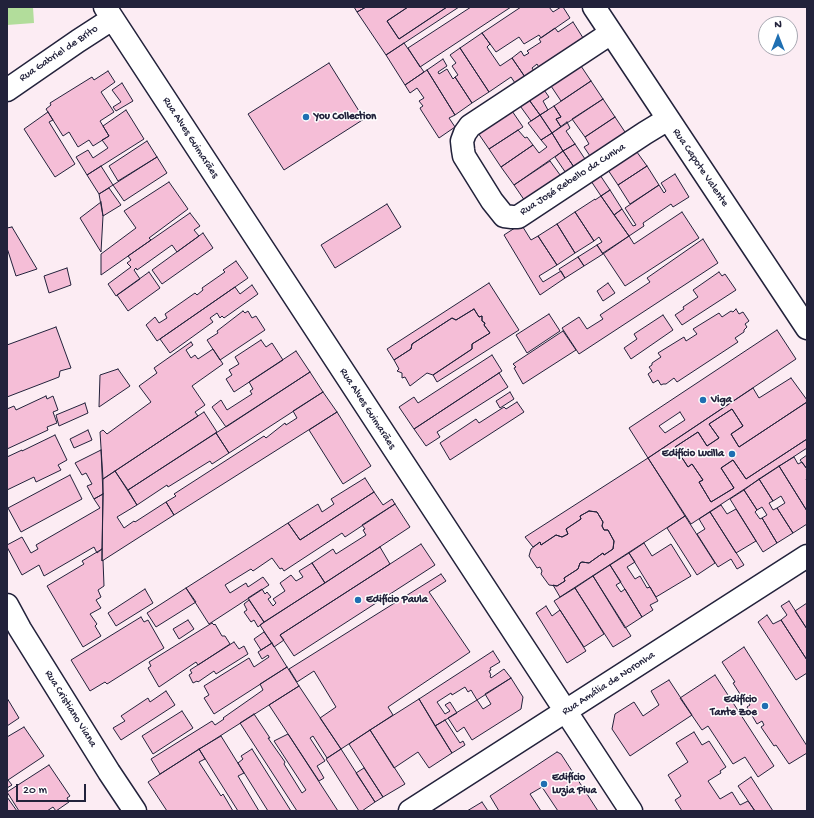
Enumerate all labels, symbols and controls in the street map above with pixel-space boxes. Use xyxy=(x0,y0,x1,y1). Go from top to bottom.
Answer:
north arrow xyxy=(758,16,798,56)
text: N xyxy=(774,19,782,31)
street label: Rua Gabriel de Brito xyxy=(17,23,101,85)
street label: Rua Alves Guimarães xyxy=(159,95,221,181)
place label: You Collection xyxy=(314,110,376,124)
marker: You Collection xyxy=(301,112,311,122)
street label: Rua Capote Valente xyxy=(669,126,731,210)
street label: Rua José Rebello da Cunha xyxy=(518,141,628,219)
street label: Rua Alves Guimarães xyxy=(336,366,398,452)
place label: Viga xyxy=(711,393,732,407)
marker: Viga xyxy=(698,395,708,405)
place label: Edifício Lucilla xyxy=(662,447,724,461)
marker: Edifício Lucilla xyxy=(727,449,737,459)
place label: Edifício Paula xyxy=(366,593,428,607)
marker: Edifício Paula xyxy=(353,595,363,605)
street label: Rua Amália de Noronha xyxy=(560,649,658,719)
street label: Rua Cristiano Viana xyxy=(41,668,99,750)
place label: Edifício Tante Zoe xyxy=(710,693,757,719)
marker: Edifício Tante Zoe xyxy=(760,701,770,711)
place label: Edifício Luzia Piva xyxy=(552,771,597,797)
scale bar xyxy=(18,776,88,802)
marker: Edifício Luzia Piva xyxy=(539,779,549,789)
text: 20 m xyxy=(23,784,47,798)

